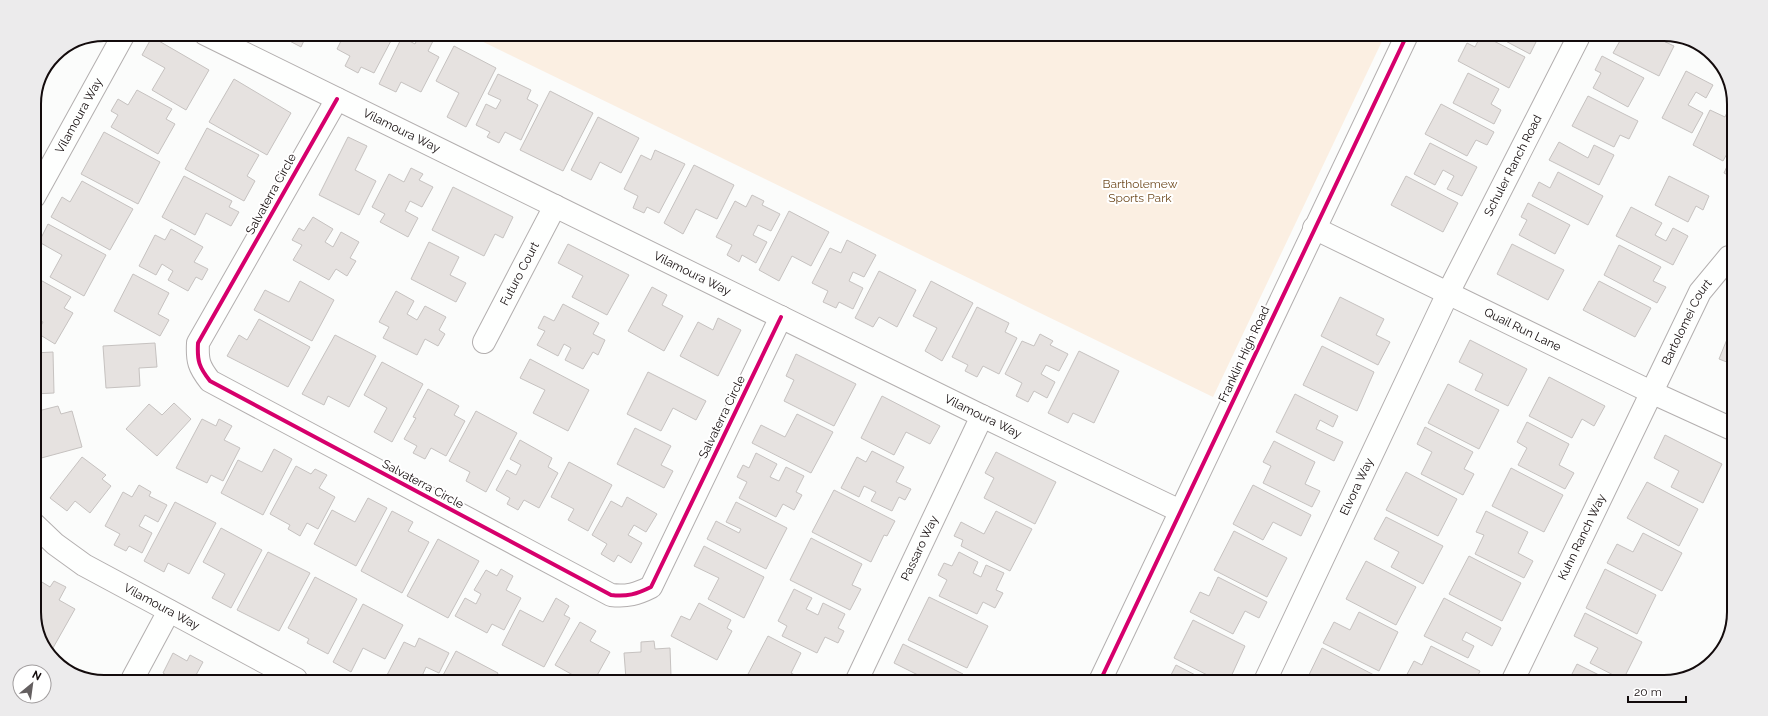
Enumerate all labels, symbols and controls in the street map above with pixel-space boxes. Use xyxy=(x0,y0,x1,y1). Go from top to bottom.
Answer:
street label: Vilamoura Way xyxy=(53,75,106,156)
street label: Vilamoura Way xyxy=(361,106,443,156)
street label: Schuler Ranch Road xyxy=(1481,112,1545,219)
street label: Salvaterra Circle xyxy=(243,151,299,237)
park label: Bartholemew Sports Park xyxy=(1103,177,1178,205)
street label: Futuro Court xyxy=(497,239,542,308)
street label: Vilamoura Way xyxy=(651,249,734,299)
street label: Bartolomei Court xyxy=(1659,276,1715,367)
street label: Franklin High Road xyxy=(1216,304,1272,404)
street label: Quail Run Lane xyxy=(1482,305,1563,354)
street label: Salvaterra Circle xyxy=(696,373,748,461)
street label: Vilamoura Way xyxy=(942,392,1024,441)
street label: Elvora Way xyxy=(1337,455,1376,518)
street label: Salvaterra Circle xyxy=(380,457,466,511)
street label: Kuhn Ranch Way xyxy=(1555,491,1609,582)
street label: Passaro Way xyxy=(898,513,941,583)
street label: Vilamoura Way xyxy=(121,581,202,633)
north arrow xyxy=(12,664,52,704)
text: N xyxy=(30,668,43,683)
scale bar xyxy=(1628,678,1686,704)
text: 20 m xyxy=(1634,685,1662,699)

